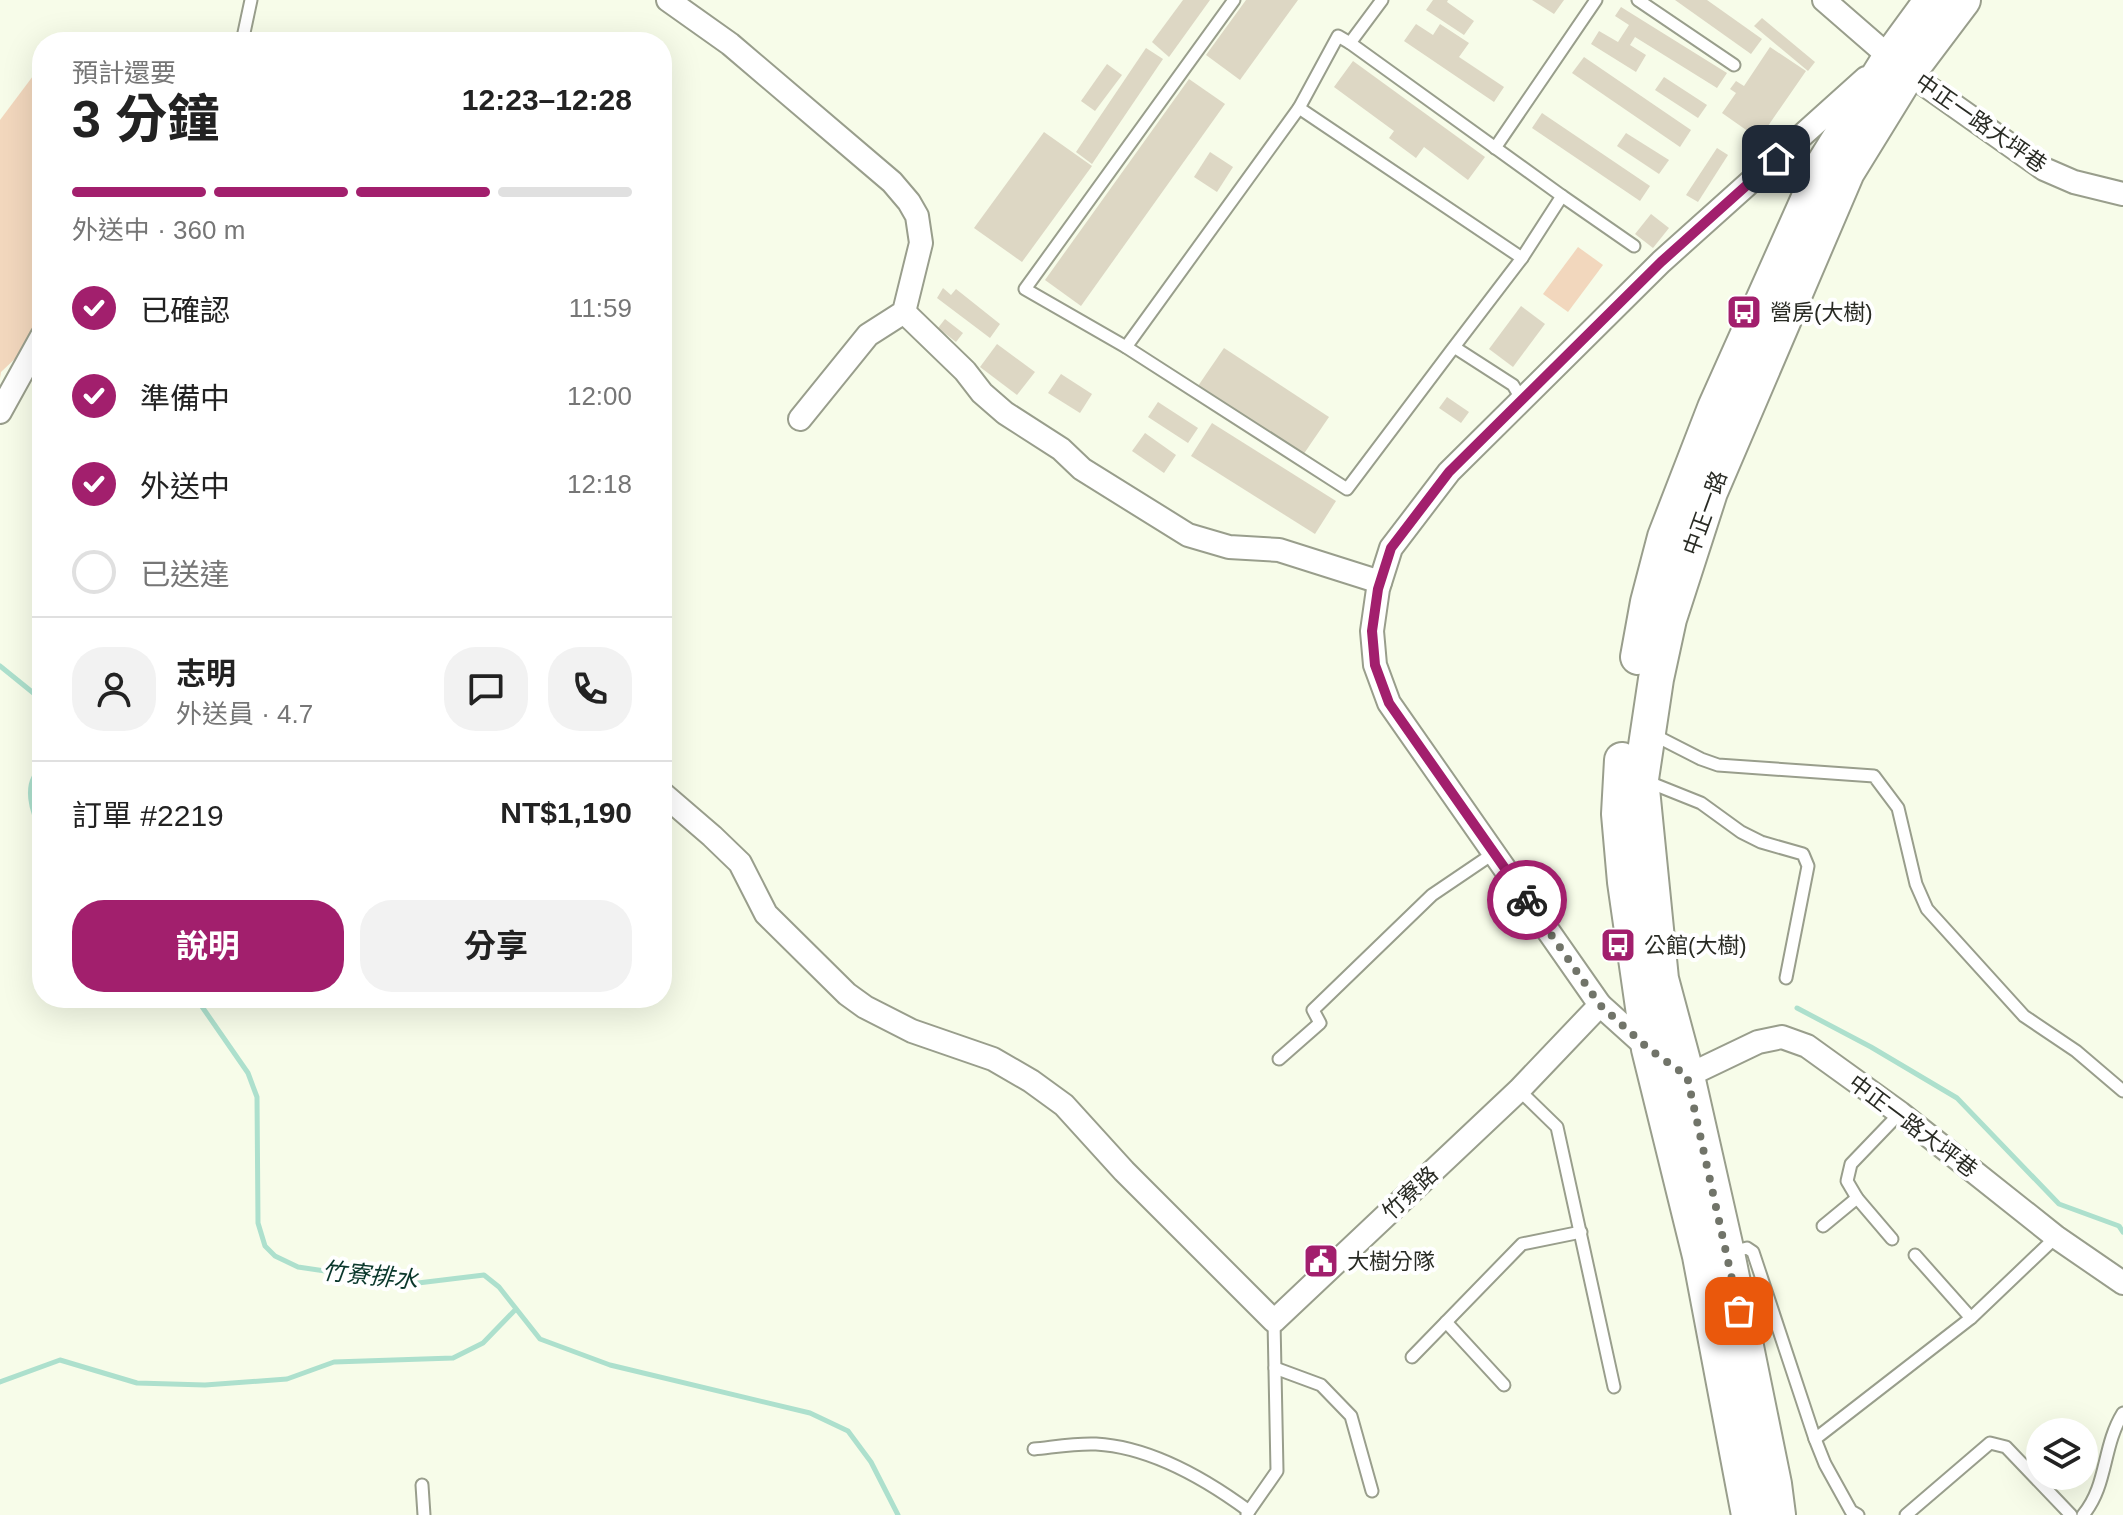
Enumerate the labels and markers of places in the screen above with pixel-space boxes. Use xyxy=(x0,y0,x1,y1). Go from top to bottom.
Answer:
pin xyxy=(1742,125,1810,193)
bus stop icon: 營房(大樹) xyxy=(1725,293,1763,331)
place label: 營房(大樹) xyxy=(1770,300,1873,325)
bus stop icon: 公館(大樹) xyxy=(1599,926,1637,964)
place label: 公館(大樹) xyxy=(1644,933,1747,958)
public building icon: 大樹分隊 xyxy=(1302,1242,1340,1280)
place label: 大樹分隊 xyxy=(1347,1249,1435,1274)
pin xyxy=(1705,1277,1773,1345)

